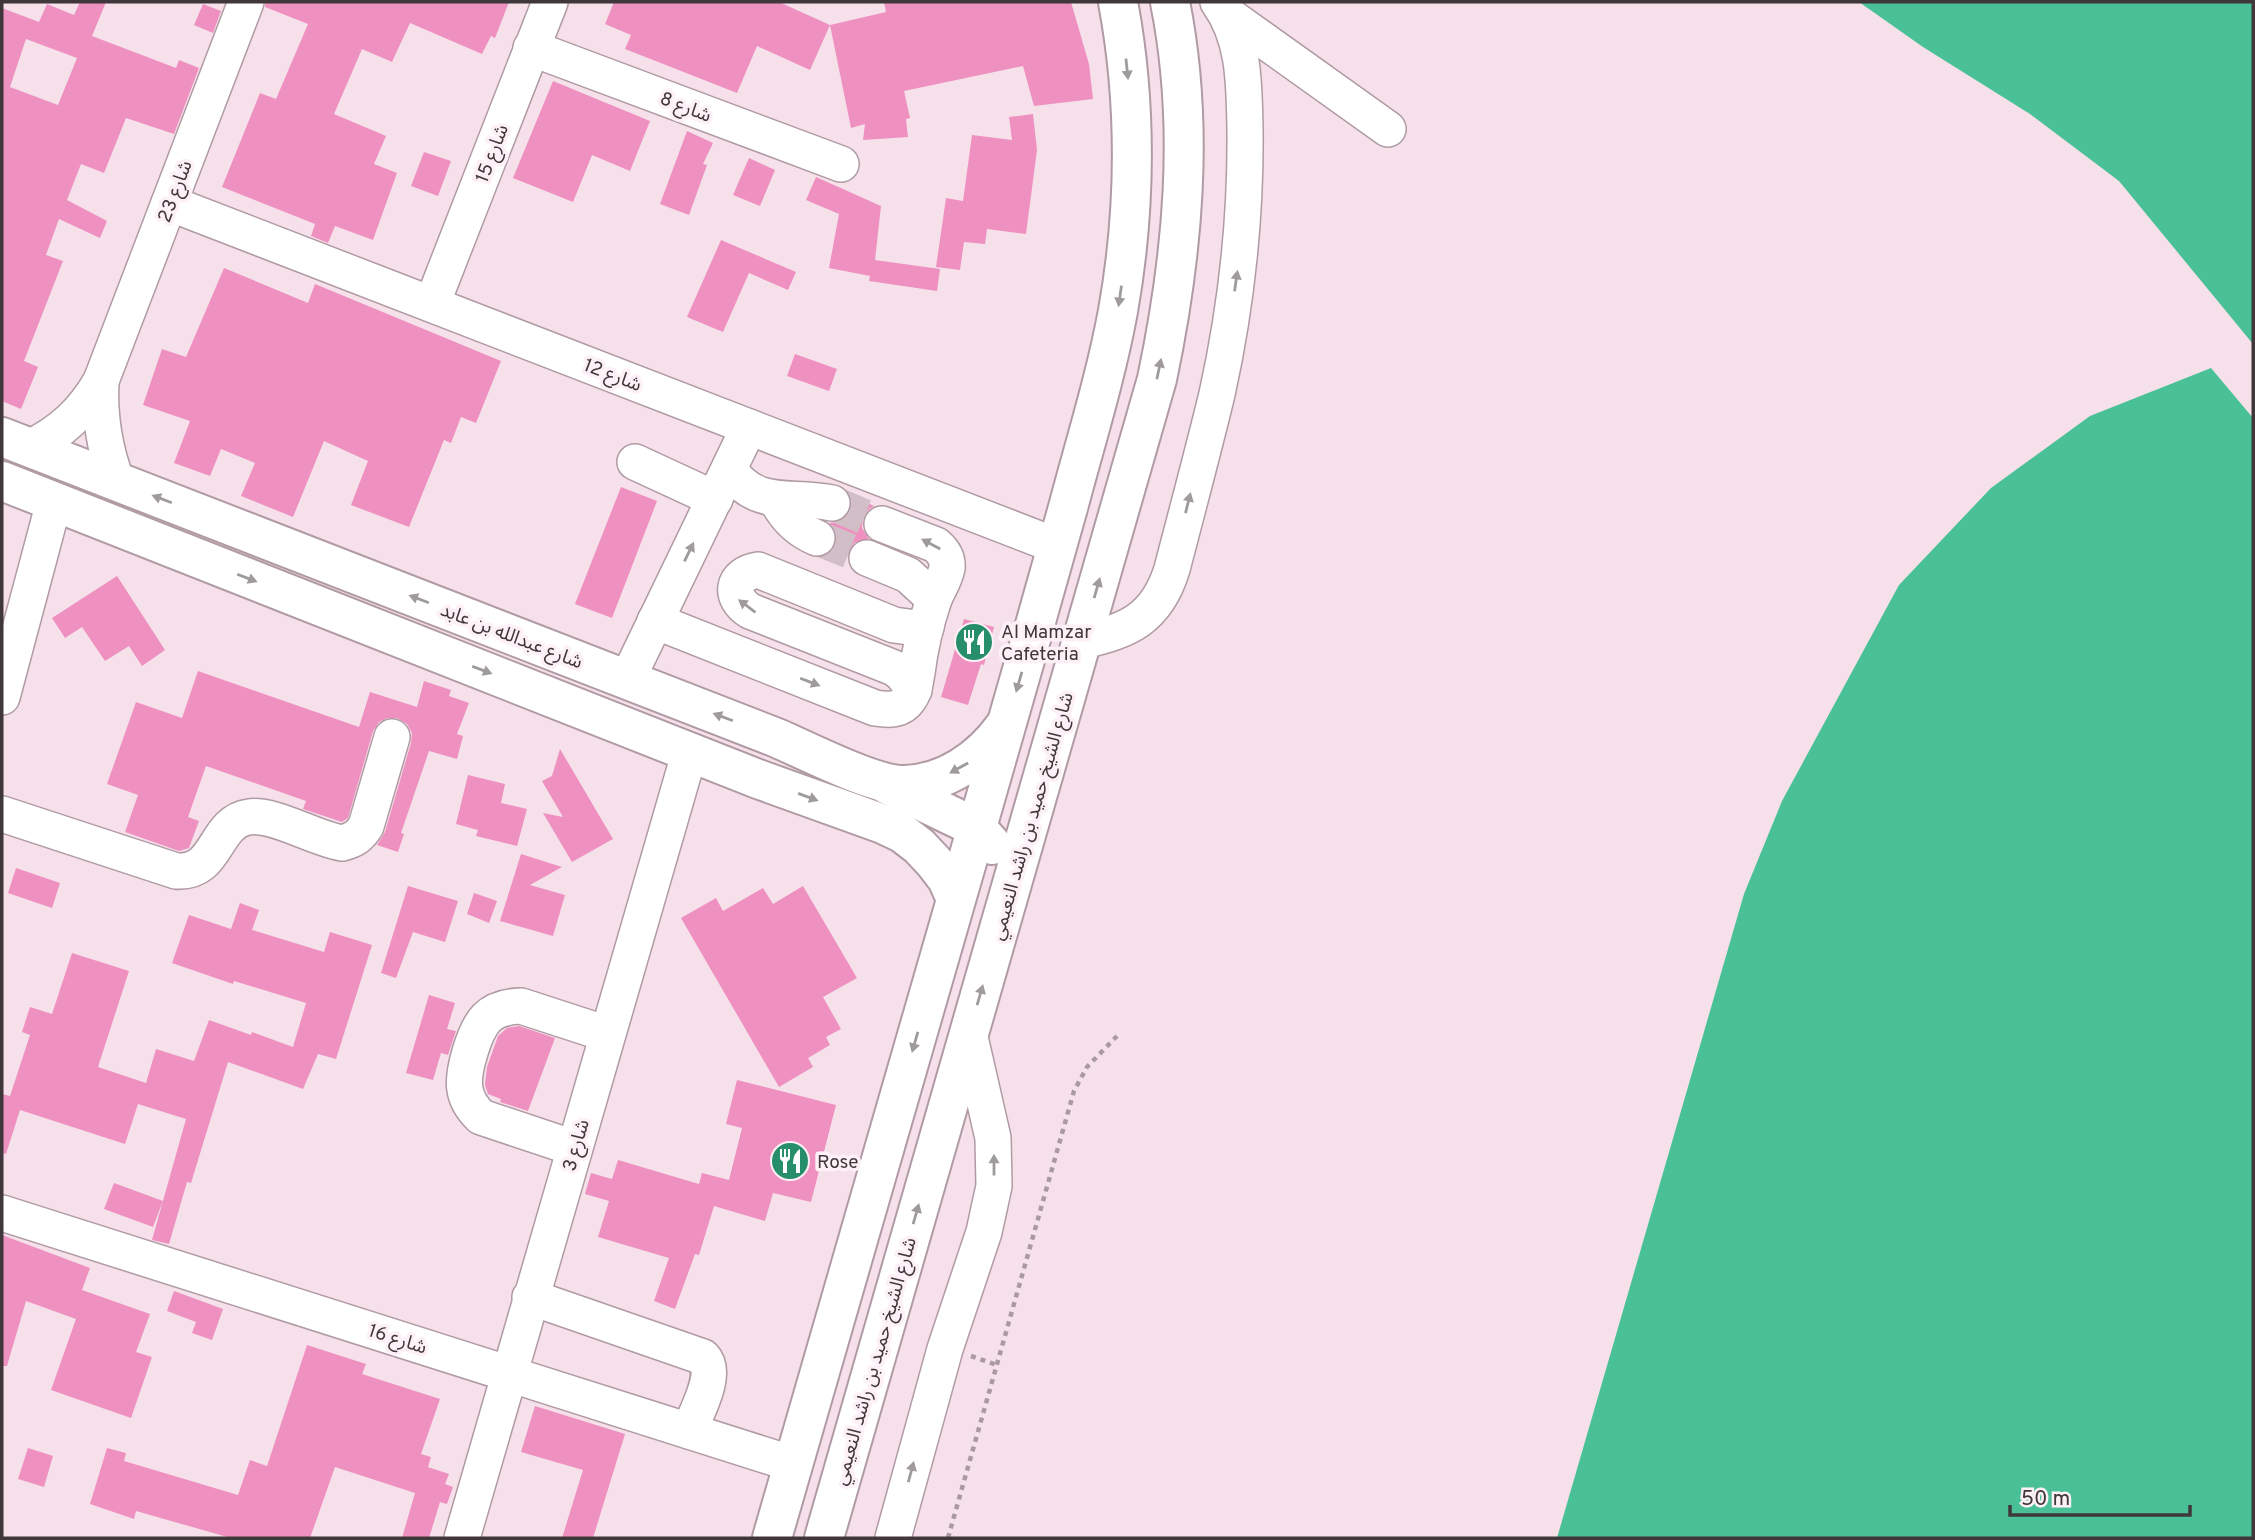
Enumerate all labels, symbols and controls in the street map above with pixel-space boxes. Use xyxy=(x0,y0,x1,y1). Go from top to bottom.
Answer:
one-way arrow xyxy=(1122,58,1133,80)
street label: شارع 8 xyxy=(656,87,714,129)
street label: شارع 15 xyxy=(471,121,515,186)
street label: شارع 23 xyxy=(153,157,199,226)
one-way arrow xyxy=(1230,270,1241,292)
one-way arrow xyxy=(1114,285,1125,307)
street label: شارع 12 xyxy=(580,354,645,398)
one-way arrow xyxy=(1153,358,1164,380)
one-way arrow xyxy=(1184,492,1194,513)
one-way arrow xyxy=(151,493,172,504)
one-way arrow xyxy=(921,539,941,551)
one-way arrow xyxy=(683,542,695,562)
one-way arrow xyxy=(237,573,258,584)
one-way arrow xyxy=(1092,577,1102,598)
one-way arrow xyxy=(409,593,430,604)
street label: شارع عبدالله بن عابد xyxy=(437,599,586,675)
one-way arrow xyxy=(738,599,756,614)
restaurant icon: Al Mamzar Cafeteria xyxy=(953,621,995,663)
place label: Al Mamzar Cafeteria xyxy=(1001,621,1092,667)
one-way arrow xyxy=(472,665,493,676)
one-way arrow xyxy=(1014,672,1024,693)
one-way arrow xyxy=(800,677,821,688)
street label: شارع الشيخ حميد بن راشد النعيمي xyxy=(986,690,1081,944)
one-way arrow xyxy=(712,712,733,723)
one-way arrow xyxy=(949,762,968,774)
one-way arrow xyxy=(798,792,819,803)
one-way arrow xyxy=(975,984,985,1005)
one-way arrow xyxy=(909,1031,919,1052)
street label: شارع 3 xyxy=(558,1117,596,1174)
restaurant icon: Rose xyxy=(769,1140,811,1182)
place label: Rose xyxy=(817,1151,859,1175)
one-way arrow xyxy=(988,1153,1000,1175)
one-way arrow xyxy=(912,1203,922,1224)
street label: شارع الشيخ حميد بن راشد النعيمي xyxy=(829,1235,924,1489)
street label: شارع 16 xyxy=(365,1319,430,1361)
one-way arrow xyxy=(906,1461,917,1483)
scale bar xyxy=(2010,1474,2190,1518)
text: 50 m xyxy=(2021,1486,2070,1513)

